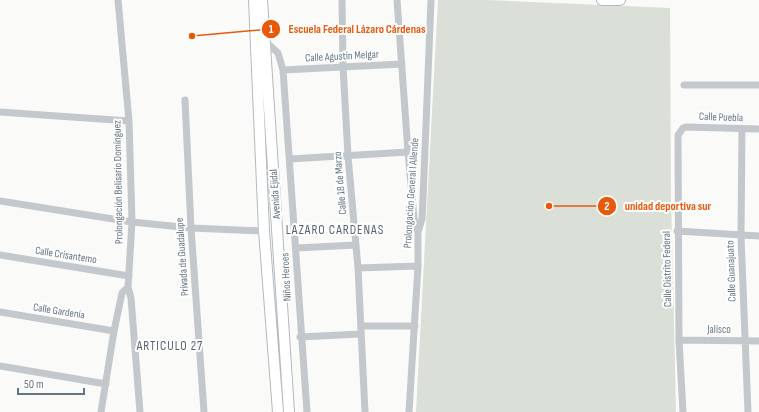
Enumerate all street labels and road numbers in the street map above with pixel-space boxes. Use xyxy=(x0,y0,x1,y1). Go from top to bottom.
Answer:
street label: Calle Agustín Melgar xyxy=(305,48,379,64)
street label: Calle Puebla xyxy=(699,110,743,124)
street label: Prolongación Belisario Domínguez xyxy=(110,120,126,244)
street label: Prolongación General I Allende xyxy=(401,137,421,249)
street label: Calle 18 de Marzo xyxy=(331,151,349,215)
street label: Avenida Ejidal xyxy=(267,169,283,220)
street label: Privada de Guadalupe xyxy=(173,217,191,297)
street label: Calle Distrito Federal xyxy=(660,231,674,307)
street label: Calle Guanajuato xyxy=(723,240,739,302)
street label: Calle Crisantemo xyxy=(34,244,98,266)
street label: Niños Heroes xyxy=(278,252,294,302)
street label: Calle Gardenia xyxy=(32,300,86,322)
street label: Jalisco xyxy=(706,323,731,336)

